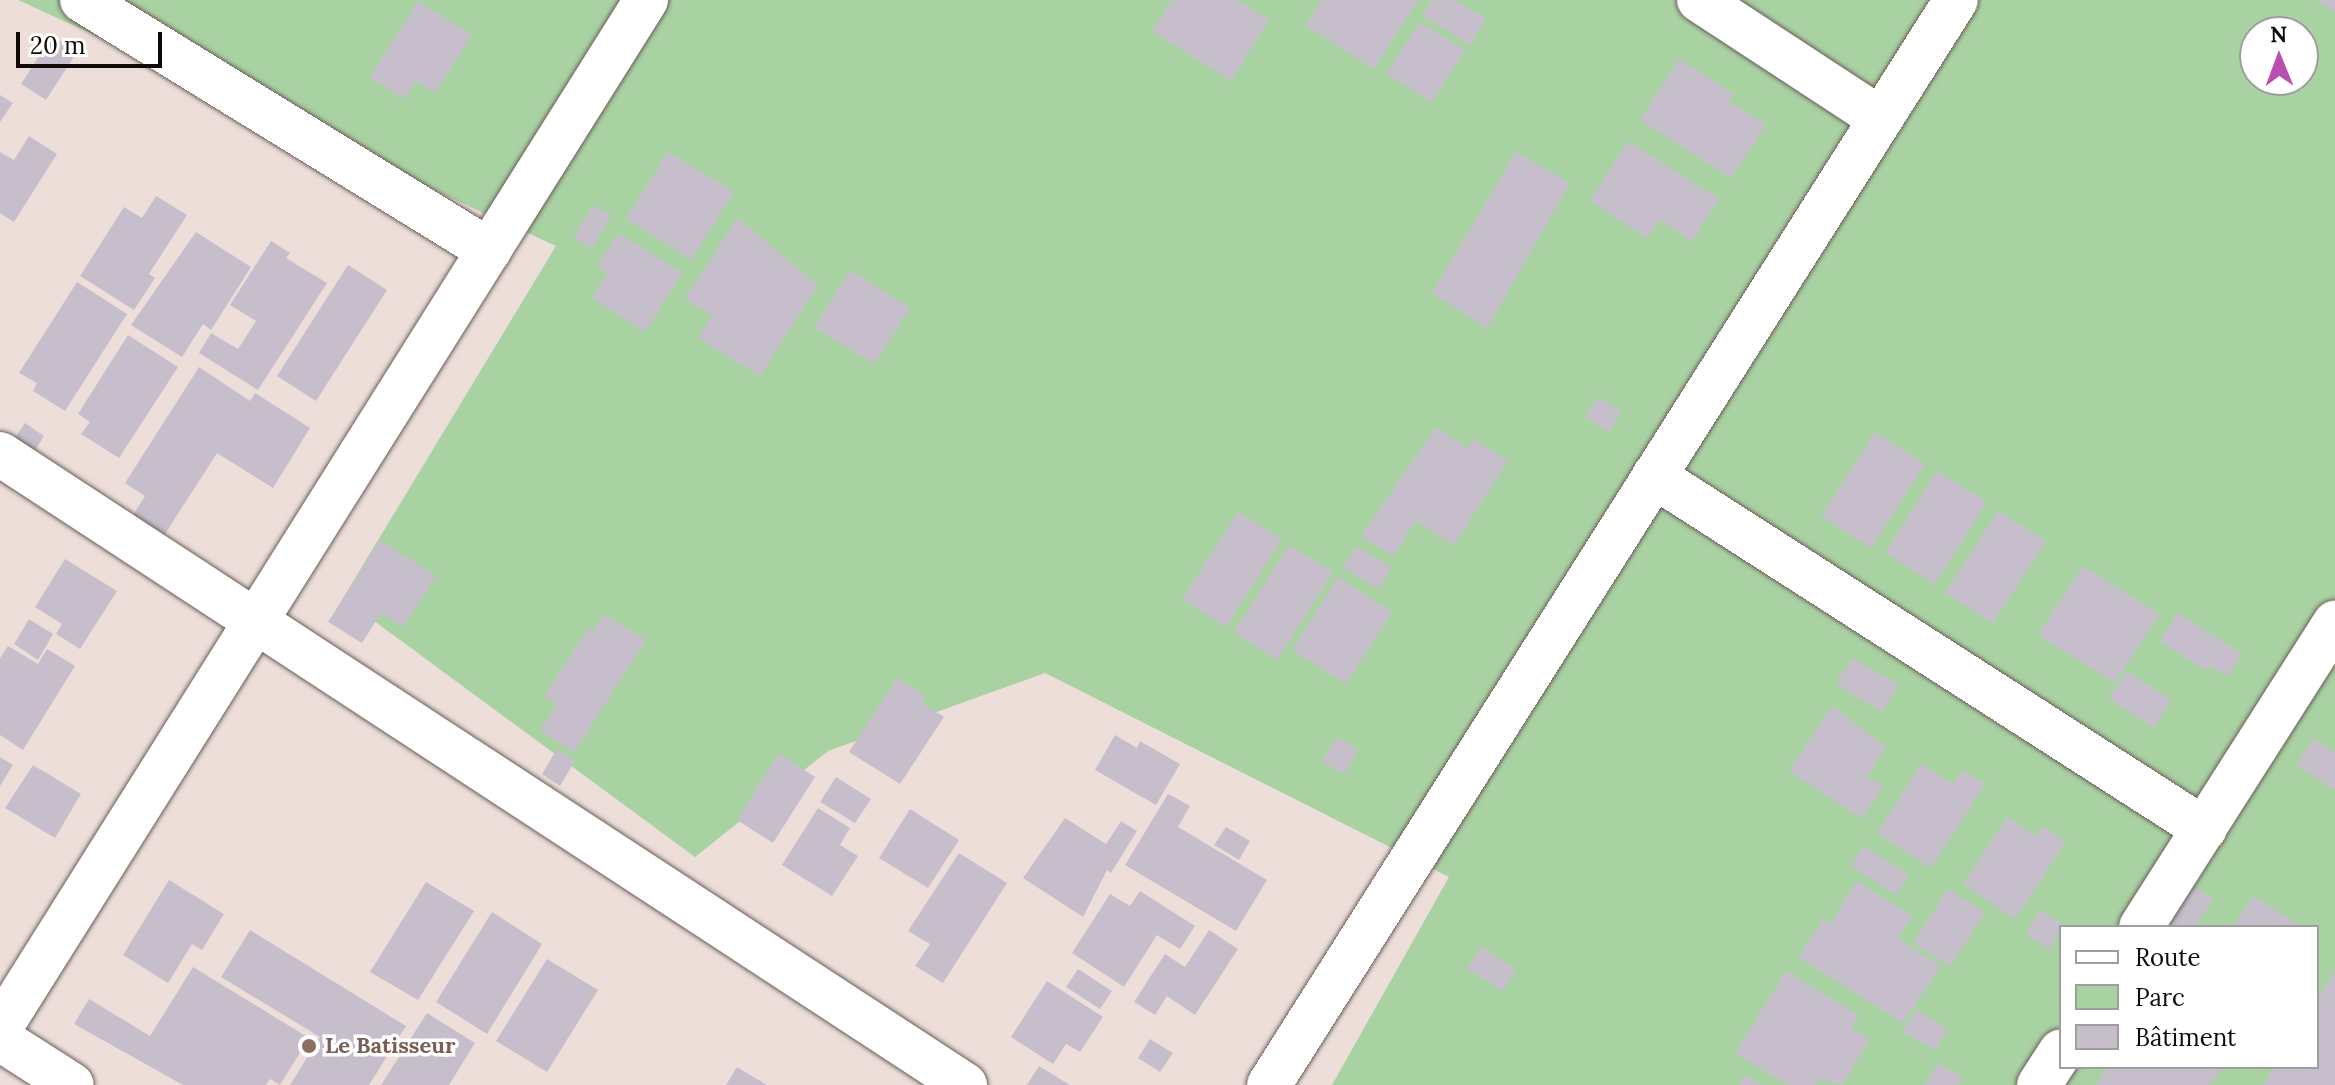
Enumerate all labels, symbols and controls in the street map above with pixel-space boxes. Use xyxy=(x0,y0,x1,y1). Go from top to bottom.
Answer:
scale bar xyxy=(20,16,166,66)
north arrow xyxy=(2239,16,2319,96)
text: N xyxy=(2270,20,2287,48)
text: 20 m xyxy=(30,30,86,61)
legend xyxy=(2059,925,2319,1069)
text: Route xyxy=(2135,942,2201,973)
text: Parc xyxy=(2135,982,2185,1013)
text: Bâtiment xyxy=(2135,1022,2236,1053)
place label: Le Batisseur xyxy=(325,1033,456,1059)
marker: Le Batisseur xyxy=(300,1037,318,1055)

